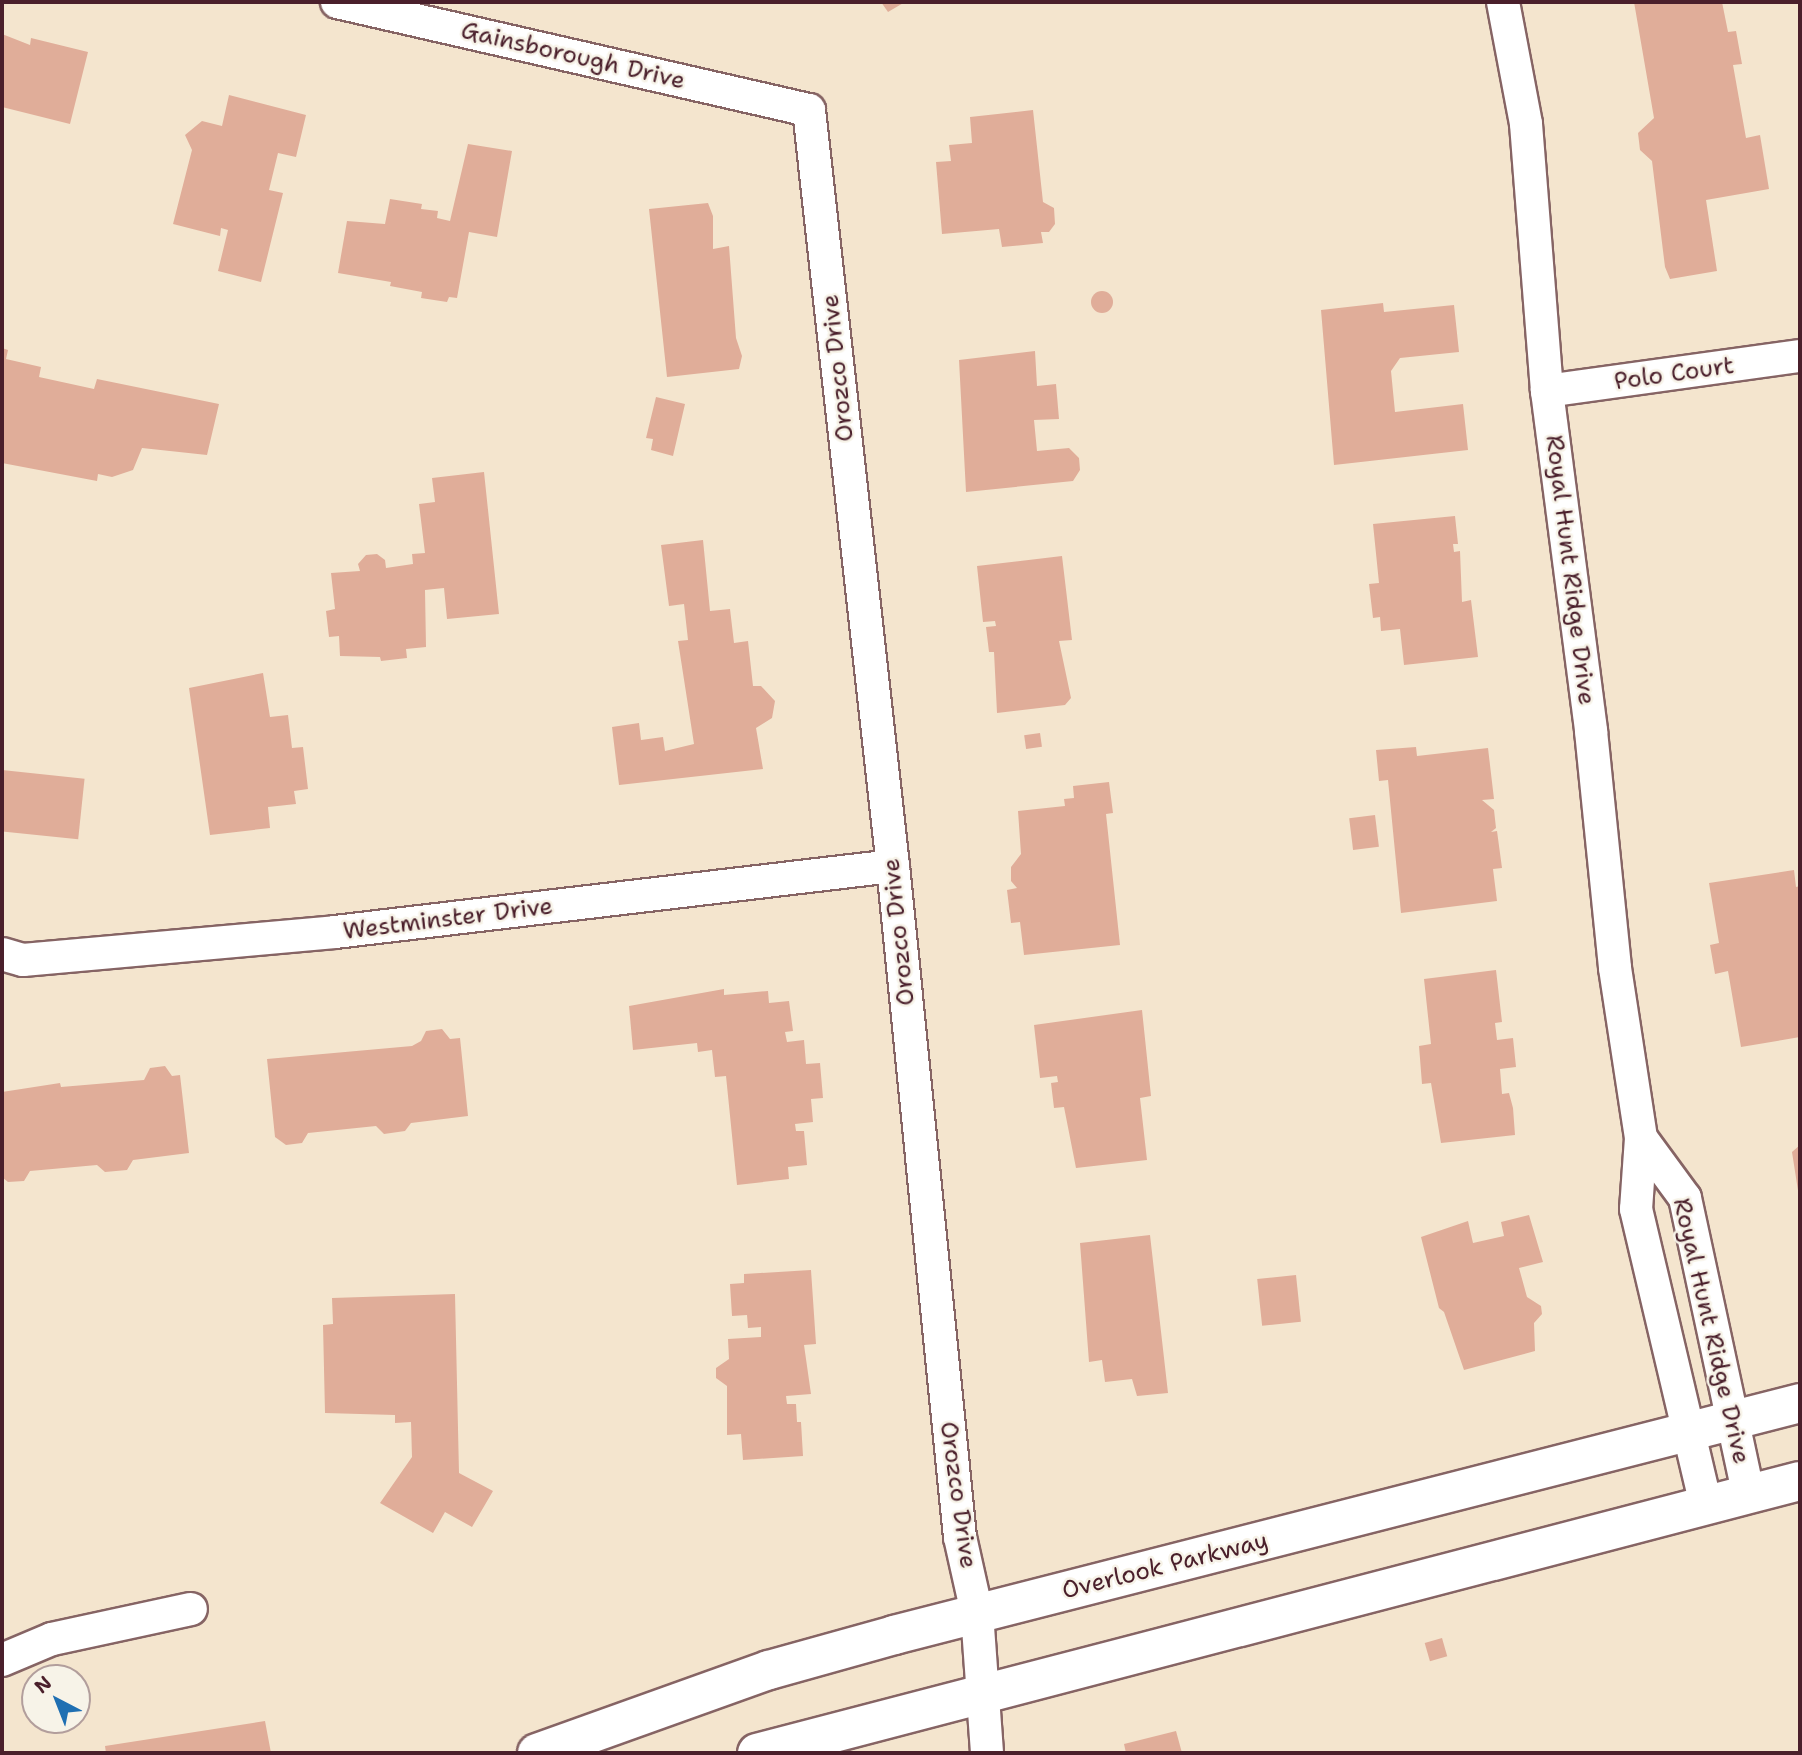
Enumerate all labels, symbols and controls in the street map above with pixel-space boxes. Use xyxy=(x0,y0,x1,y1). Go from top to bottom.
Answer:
street label: Gainsborough Drive xyxy=(458,16,688,96)
street label: Orozco Drive xyxy=(816,293,860,443)
street label: Polo Court xyxy=(1612,351,1736,397)
street label: Royal Hunt Ridge Drive xyxy=(1539,433,1601,707)
street label: Orozco Drive xyxy=(877,857,921,1007)
street label: Westminster Drive xyxy=(341,892,555,946)
street label: Royal Hunt Ridge Drive xyxy=(1666,1195,1756,1467)
street label: Orozco Drive xyxy=(933,1420,983,1570)
street label: Overlook Parkway xyxy=(1059,1526,1271,1606)
north arrow xyxy=(21,1664,91,1734)
text: N xyxy=(29,1670,57,1699)

